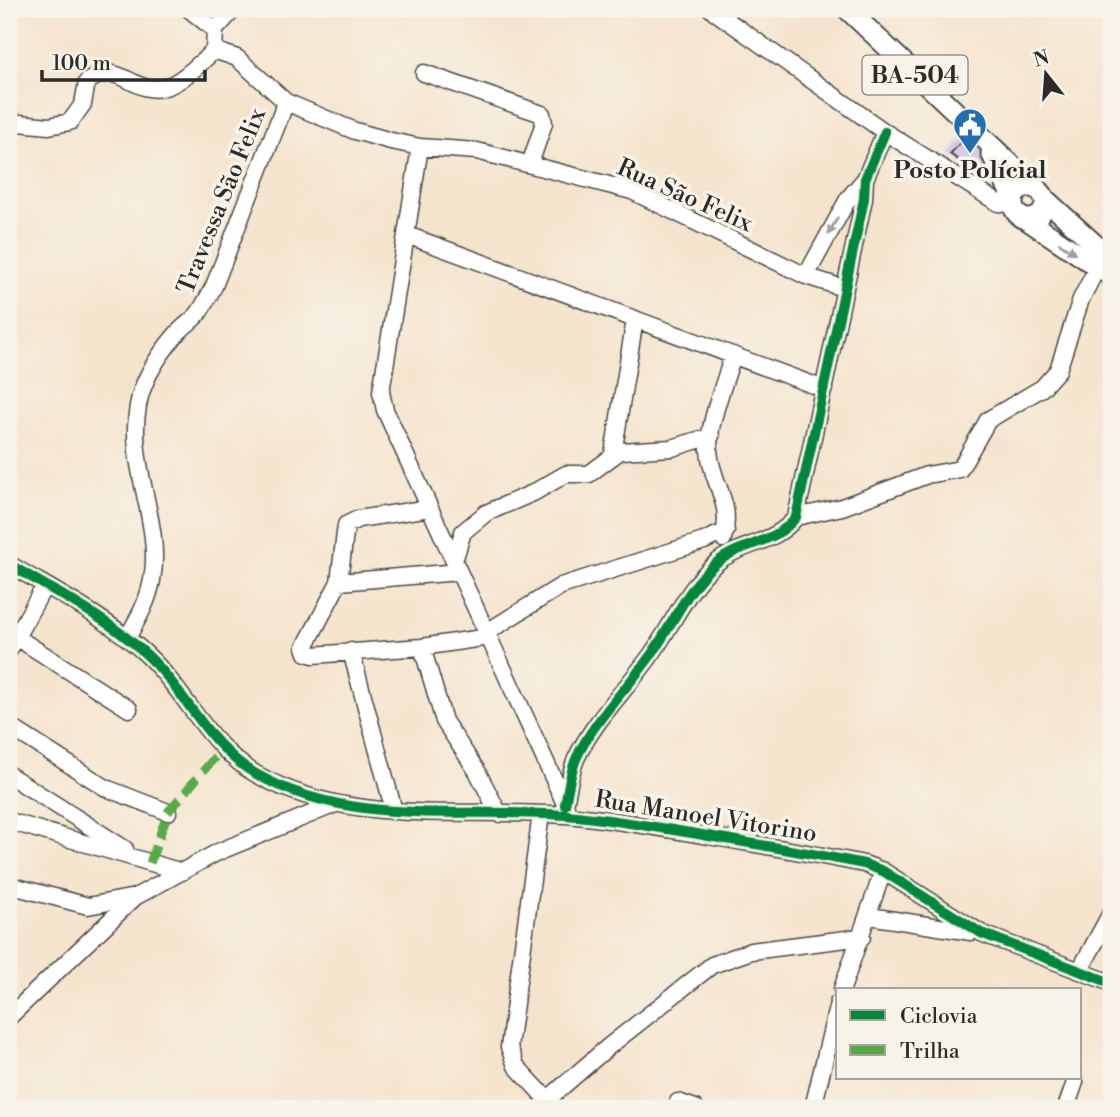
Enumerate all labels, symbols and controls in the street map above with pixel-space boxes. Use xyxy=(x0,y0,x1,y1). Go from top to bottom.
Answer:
scale bar xyxy=(42,38,205,82)
north arrow xyxy=(1012,38,1082,108)
text: N xyxy=(1031,45,1052,72)
text: 100 m xyxy=(52,51,111,77)
road number: BA-504 xyxy=(862,55,968,94)
street label: Travessa São Felix xyxy=(171,103,273,299)
public building icon: Posto Polícial xyxy=(951,106,989,155)
street label: Rua São Felix xyxy=(612,153,758,239)
place label: Posto Polícial xyxy=(894,156,1047,186)
one-way arrow xyxy=(827,216,839,236)
one-way arrow xyxy=(1057,241,1077,254)
street label: Rua Manoel Vitorino xyxy=(593,785,819,849)
legend xyxy=(836,988,1082,1078)
text: Ciclovia xyxy=(900,1004,978,1030)
text: Trilha xyxy=(900,1039,960,1065)

